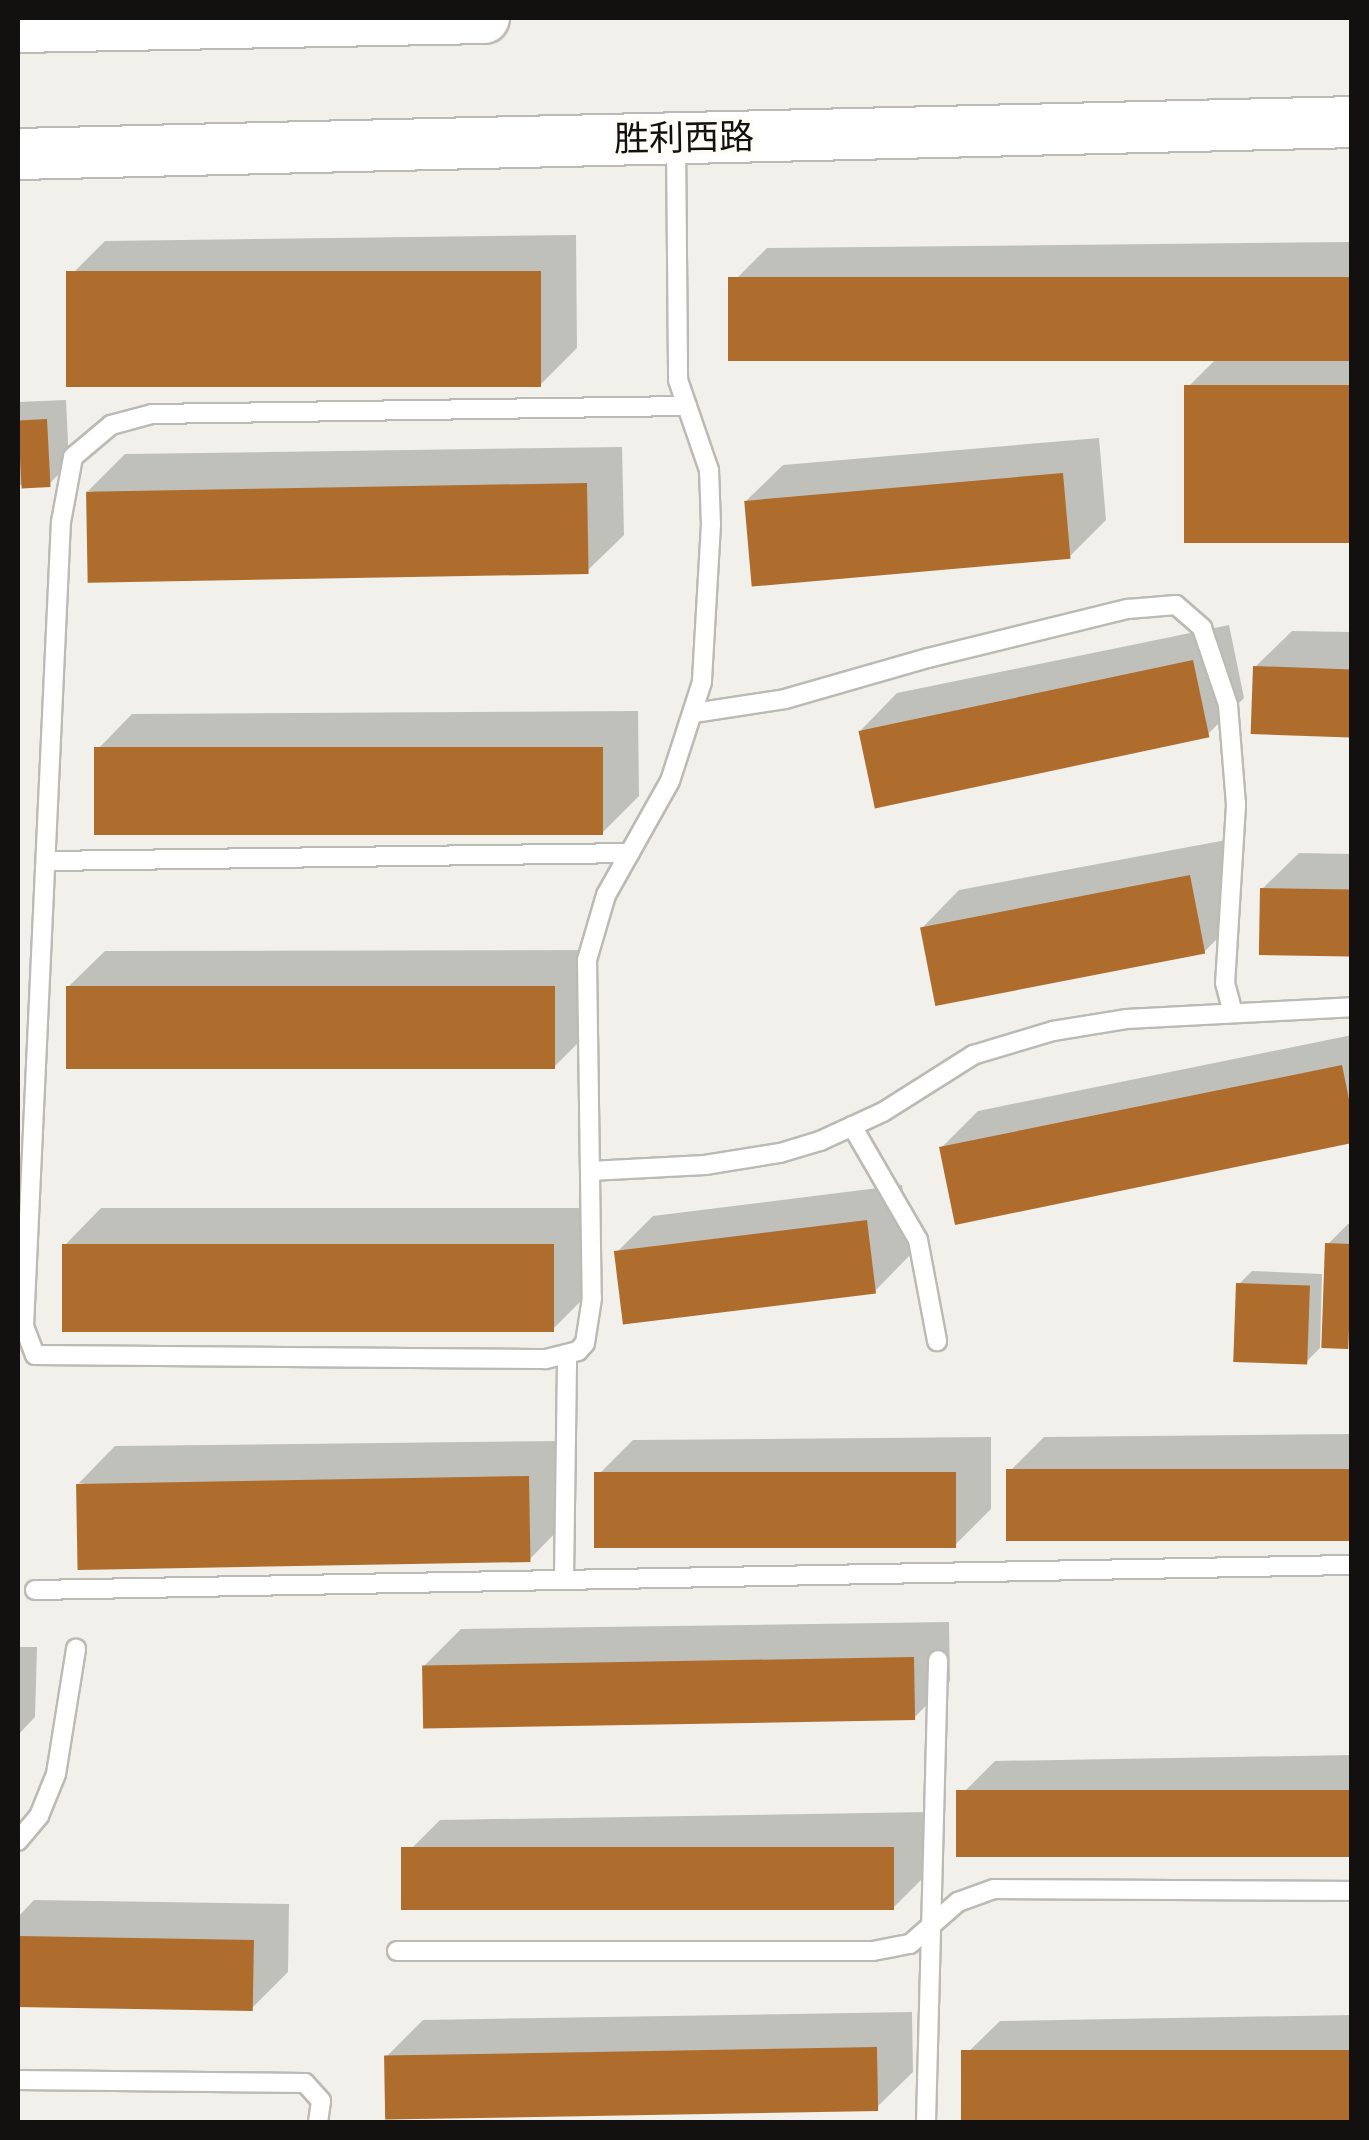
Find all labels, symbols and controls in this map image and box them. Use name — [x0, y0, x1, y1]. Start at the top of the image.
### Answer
street label: 胜利西路 — [614, 115, 754, 159]

